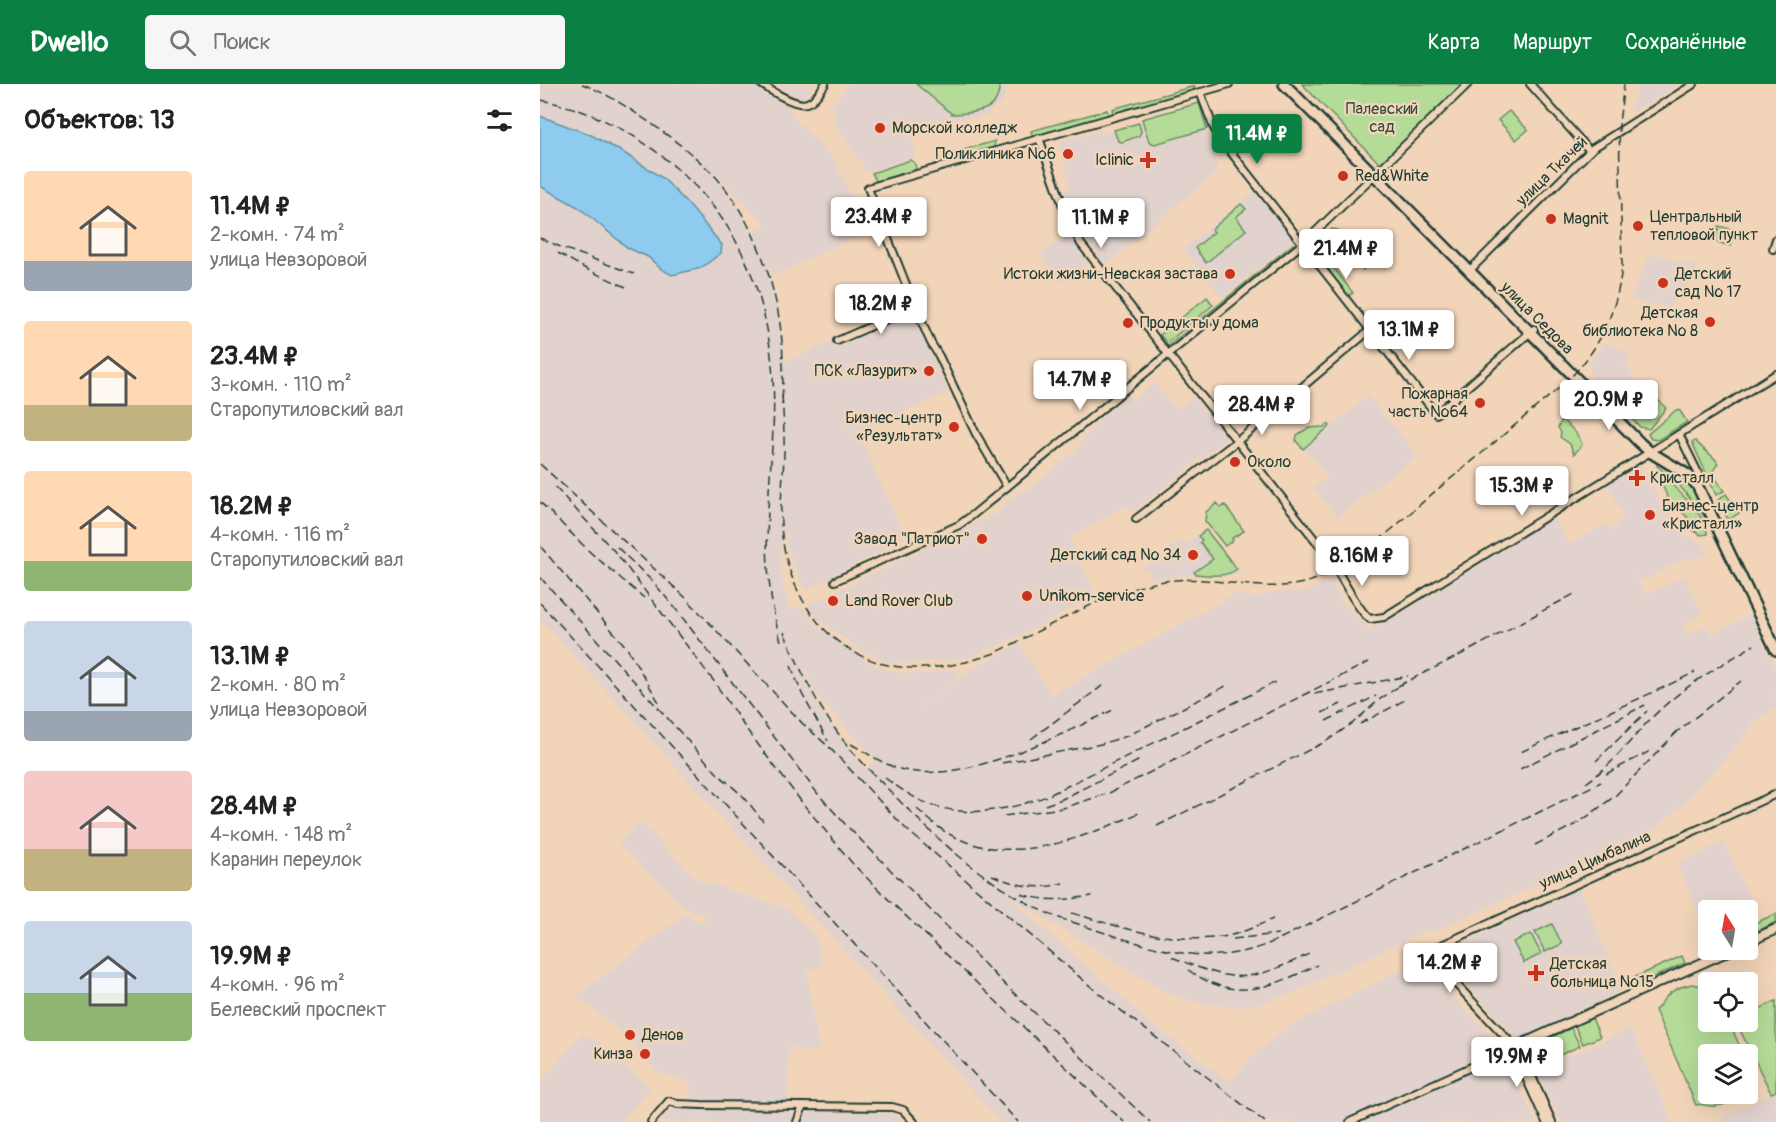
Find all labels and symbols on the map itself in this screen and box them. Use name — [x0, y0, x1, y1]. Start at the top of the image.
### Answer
park label: Палевский сад — [1346, 99, 1418, 137]
pin: 11.4M ₽ — [1202, 114, 1312, 165]
place label: Морской колледж — [892, 118, 1018, 138]
marker: Морской колледж — [873, 121, 887, 135]
street label: улица Ткачей — [1511, 132, 1592, 211]
place label: Поликлиника №6 — [935, 144, 1056, 164]
marker: Поликлиника №6 — [1061, 147, 1075, 161]
place label: Iclinic — [1095, 150, 1134, 170]
marker: Iclinic — [1139, 151, 1157, 169]
place label: Red&White — [1355, 166, 1429, 186]
marker: Red&White — [1336, 169, 1350, 183]
pin: 23.4M ₽ — [824, 197, 934, 248]
pin: 11.1M ₽ — [1046, 198, 1156, 249]
place label: Центральный тепловой пункт — [1650, 207, 1758, 245]
place label: Magnit — [1563, 209, 1609, 229]
marker: Magnit — [1544, 212, 1558, 226]
marker: Центральный тепловой пункт — [1631, 219, 1645, 233]
pin: 21.4M ₽ — [1291, 229, 1401, 280]
place label: Истоки жизни-Невская застава — [1004, 264, 1218, 284]
place label: Детский сад № 17 — [1674, 264, 1742, 302]
marker: Истоки жизни-Невская застава — [1223, 267, 1237, 281]
marker: Детский сад № 17 — [1656, 276, 1670, 290]
street label: улица Седова — [1496, 277, 1578, 359]
pin: 18.2M ₽ — [826, 284, 936, 335]
place label: Детская библиотека № 8 — [1582, 303, 1698, 341]
pin: 13.1M ₽ — [1354, 310, 1464, 361]
place label: Продукты у дома — [1140, 313, 1259, 333]
marker: Детская библиотека № 8 — [1703, 315, 1717, 329]
marker: Продукты у дома — [1121, 316, 1135, 330]
pin: 14.7M ₽ — [1025, 360, 1135, 411]
place label: ПСК «Лазурит» — [815, 361, 917, 381]
marker: ПСК «Лазурит» — [922, 364, 936, 378]
pin: 20.9M ₽ — [1554, 380, 1664, 431]
place label: Пожарная часть №64 — [1388, 384, 1468, 422]
pin: 28.4M ₽ — [1207, 385, 1317, 436]
marker: Пожарная часть №64 — [1473, 396, 1487, 410]
place label: Бизнес-центр «Результат» — [845, 408, 942, 446]
marker: Бизнес-центр «Результат» — [947, 420, 961, 434]
place label: Около — [1247, 452, 1291, 472]
marker: Около — [1228, 455, 1242, 469]
pin: 15.3M ₽ — [1467, 466, 1577, 517]
place label: Кристалл — [1650, 468, 1714, 488]
marker: Кристалл — [1628, 469, 1646, 487]
place label: Бизнес-центр «Кристалл» — [1662, 496, 1759, 534]
marker: Бизнес-центр «Кристалл» — [1643, 508, 1657, 522]
place label: Завод "Патриот" — [854, 529, 970, 549]
marker: Завод "Патриот" — [975, 532, 989, 546]
pin: 8.16M ₽ — [1307, 536, 1417, 587]
place label: Детский сад № 34 — [1050, 545, 1181, 565]
marker: Детский сад № 34 — [1186, 548, 1200, 562]
place label: Unikom-service — [1039, 586, 1144, 606]
marker: Unikom-service — [1020, 589, 1034, 603]
place label: Land Rover Club — [845, 591, 953, 611]
marker: Land Rover Club — [826, 594, 840, 608]
street label: улица Цимбалина — [1535, 826, 1654, 894]
north arrow — [1698, 900, 1758, 960]
pin: 14.2M ₽ — [1395, 943, 1505, 994]
place label: Детская больница №15 — [1549, 954, 1654, 992]
marker: Детская больница №15 — [1527, 964, 1545, 982]
place label: Денов — [641, 1025, 684, 1045]
marker: Денов — [623, 1028, 637, 1042]
pin: 19.9M ₽ — [1462, 1037, 1572, 1088]
place label: Кинза — [594, 1044, 633, 1064]
marker: Кинза — [638, 1047, 652, 1061]

